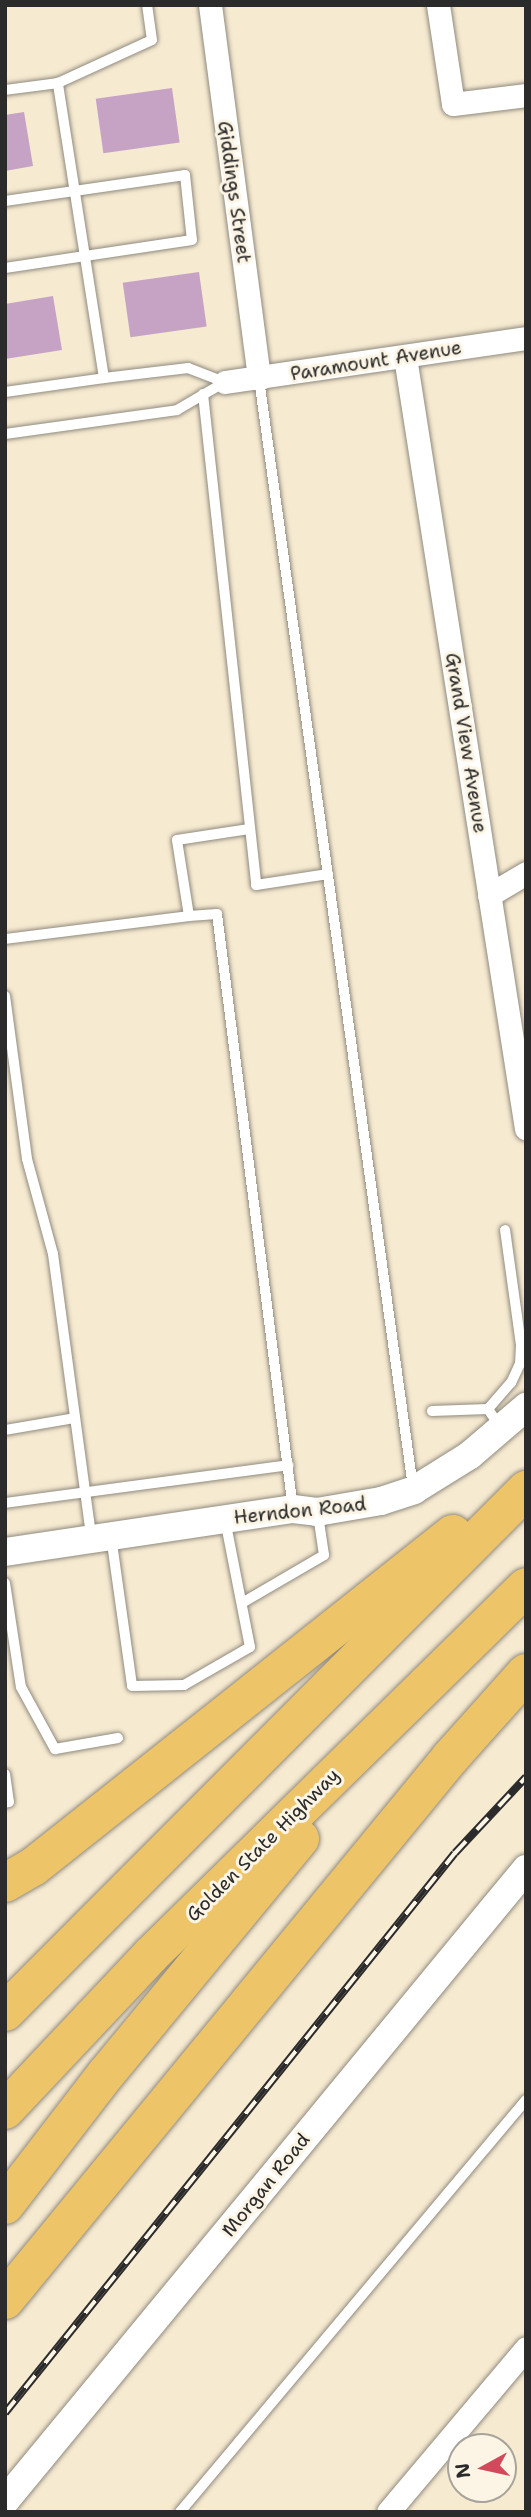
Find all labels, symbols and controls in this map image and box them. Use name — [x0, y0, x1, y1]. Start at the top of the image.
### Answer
street label: Giddings Street — [213, 119, 255, 265]
street label: Paramount Avenue — [289, 336, 463, 386]
street label: Grand View Avenue — [440, 651, 492, 835]
street label: Herndon Road — [233, 1493, 367, 1529]
street label: Golden State Highway — [182, 1764, 344, 1926]
street label: Morgan Road — [217, 2129, 315, 2241]
north arrow — [447, 2433, 517, 2503]
text: N — [449, 2462, 476, 2480]

